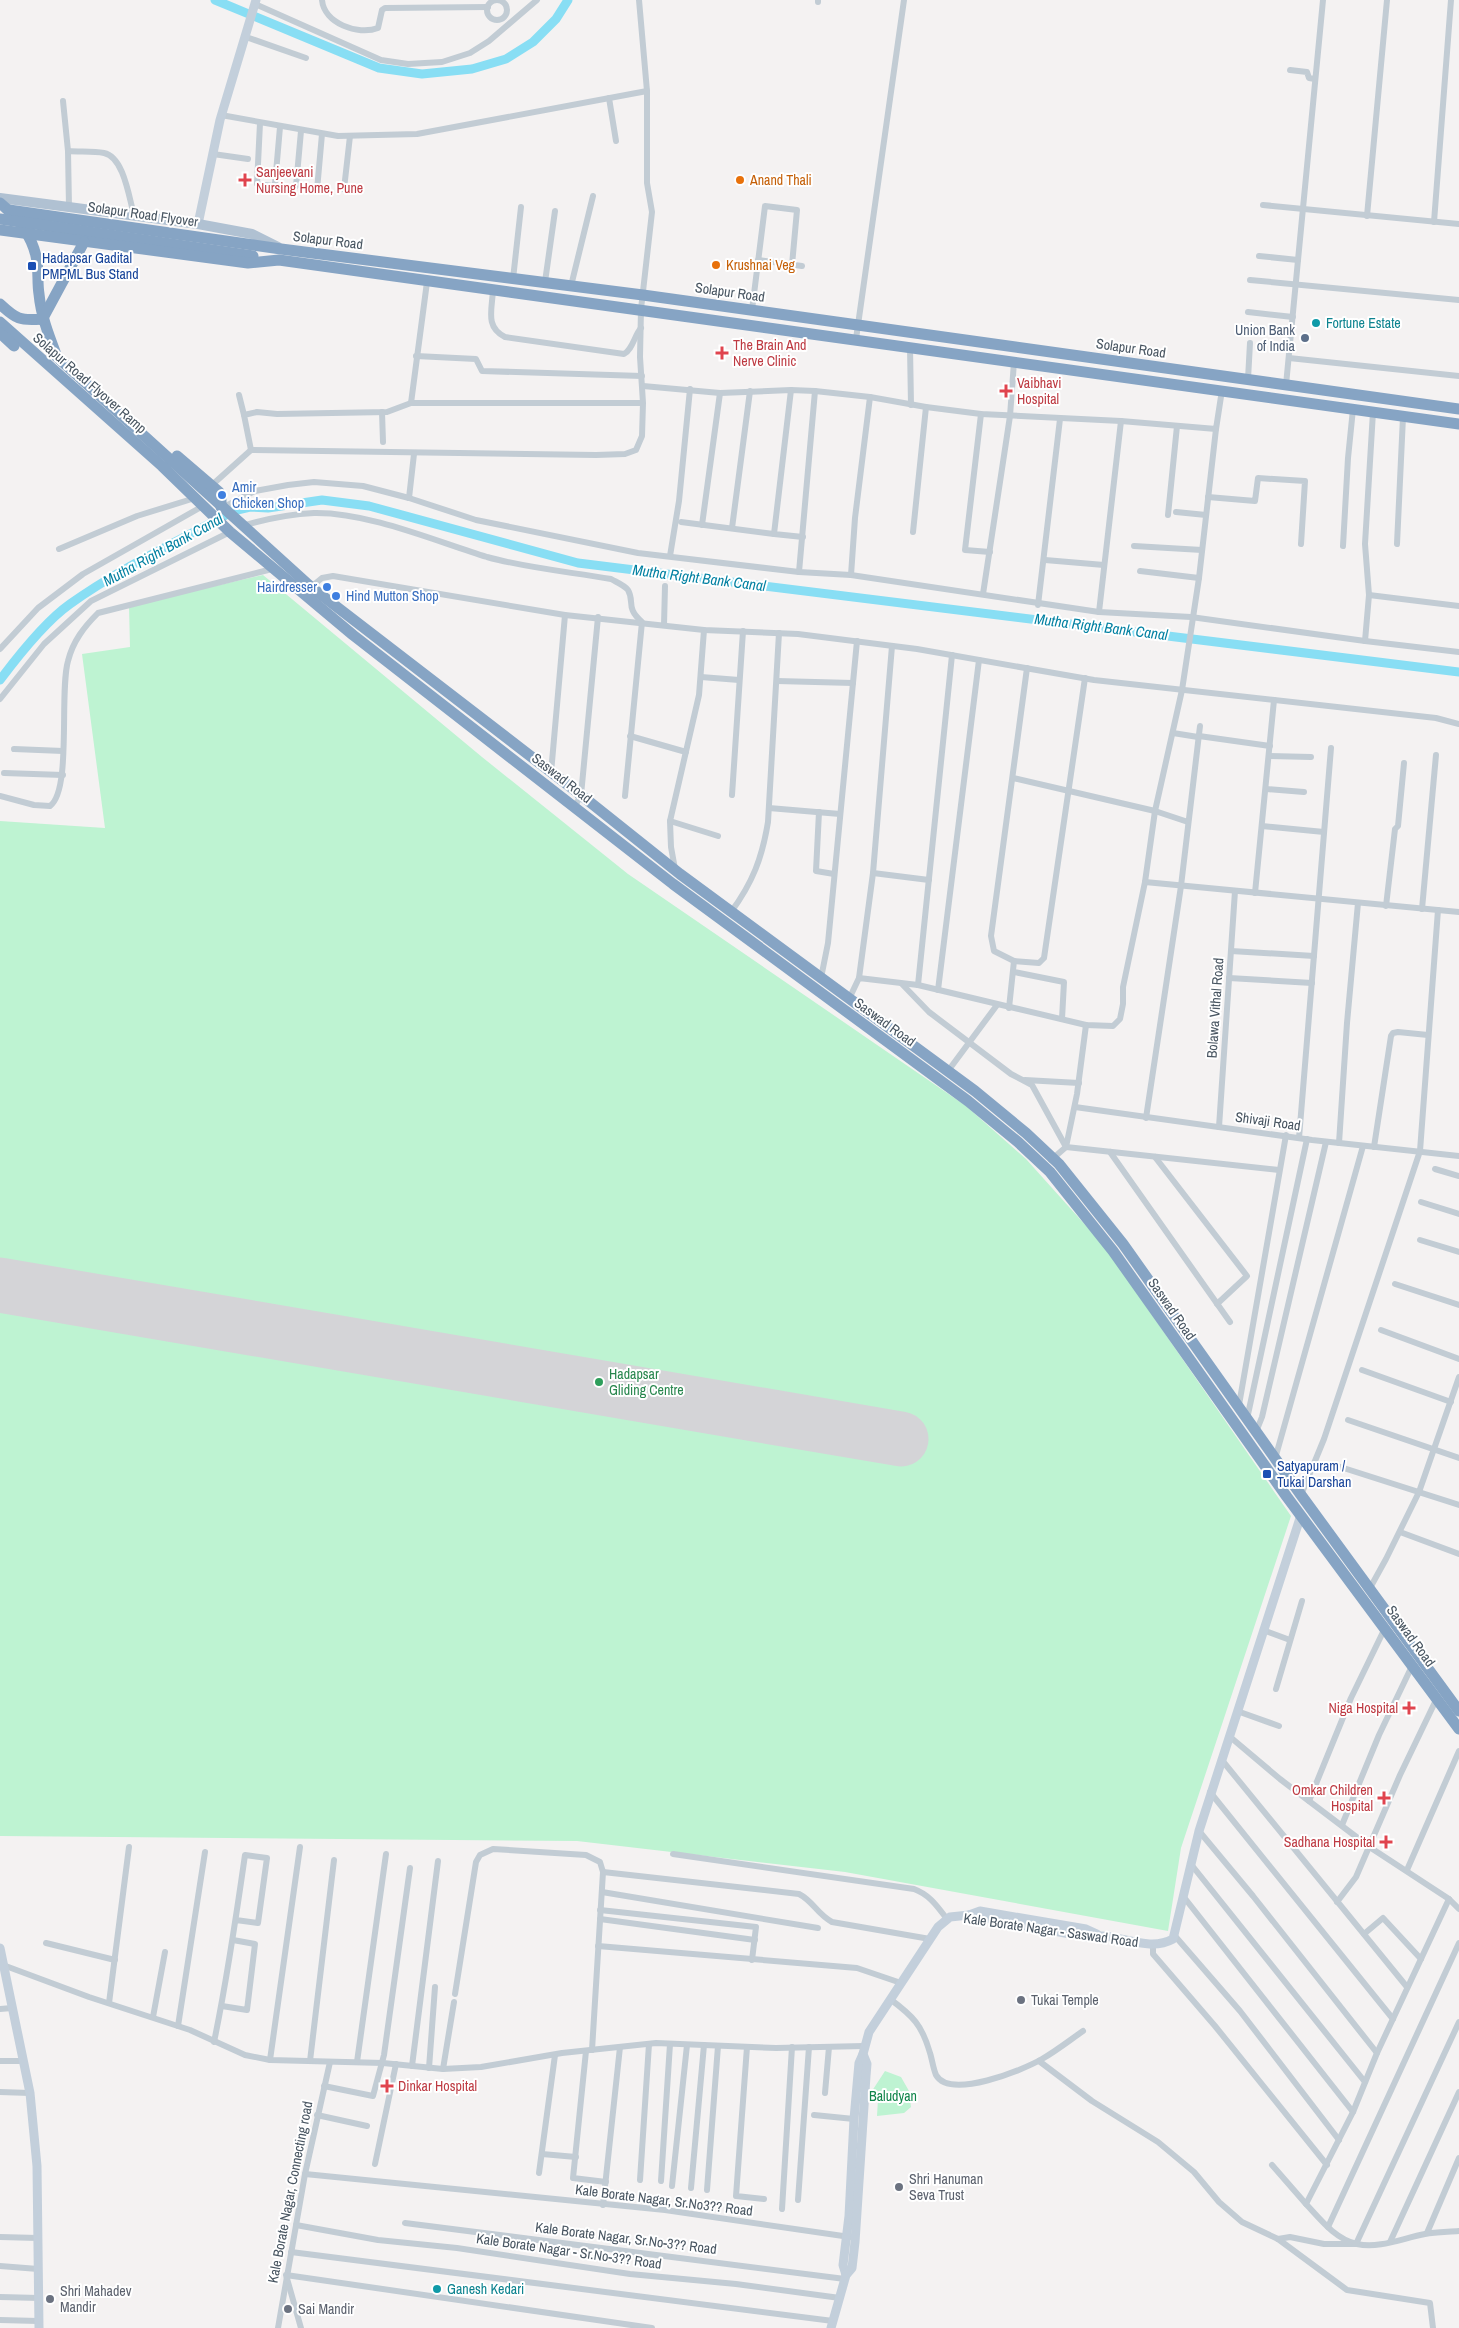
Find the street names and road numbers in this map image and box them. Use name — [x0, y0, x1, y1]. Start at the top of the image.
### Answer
street label: Solapur Road Flyover — [87, 197, 199, 231]
street label: Solapur Road — [292, 227, 364, 253]
street label: Solapur Road — [694, 278, 766, 306]
street label: Solapur Road Flyover Ramp — [29, 329, 151, 437]
street label: Solapur Road — [1095, 334, 1167, 362]
street label: Saswad Road — [528, 749, 596, 807]
street label: Bolawa Vithal Road — [1203, 957, 1227, 1059]
street label: Saswad Road — [851, 994, 919, 1050]
street label: Shivaji Road — [1234, 1108, 1302, 1134]
street label: Saswad Road — [1144, 1275, 1200, 1343]
street label: Saswad Road — [1383, 1602, 1439, 1670]
street label: Kale Borate Nagar - Saswad Road — [963, 1909, 1139, 1951]
street label: Kale Borate Nagar, Connecting road — [264, 2099, 316, 2285]
street label: Kale Borate Nagar, Sr.No3?? Road — [574, 2180, 754, 2220]
street label: Kale Borate Nagar, Sr.No-3?? Road — [534, 2218, 718, 2258]
street label: Kale Borate Nagar - Sr.No-3?? Road — [475, 2229, 663, 2273]

